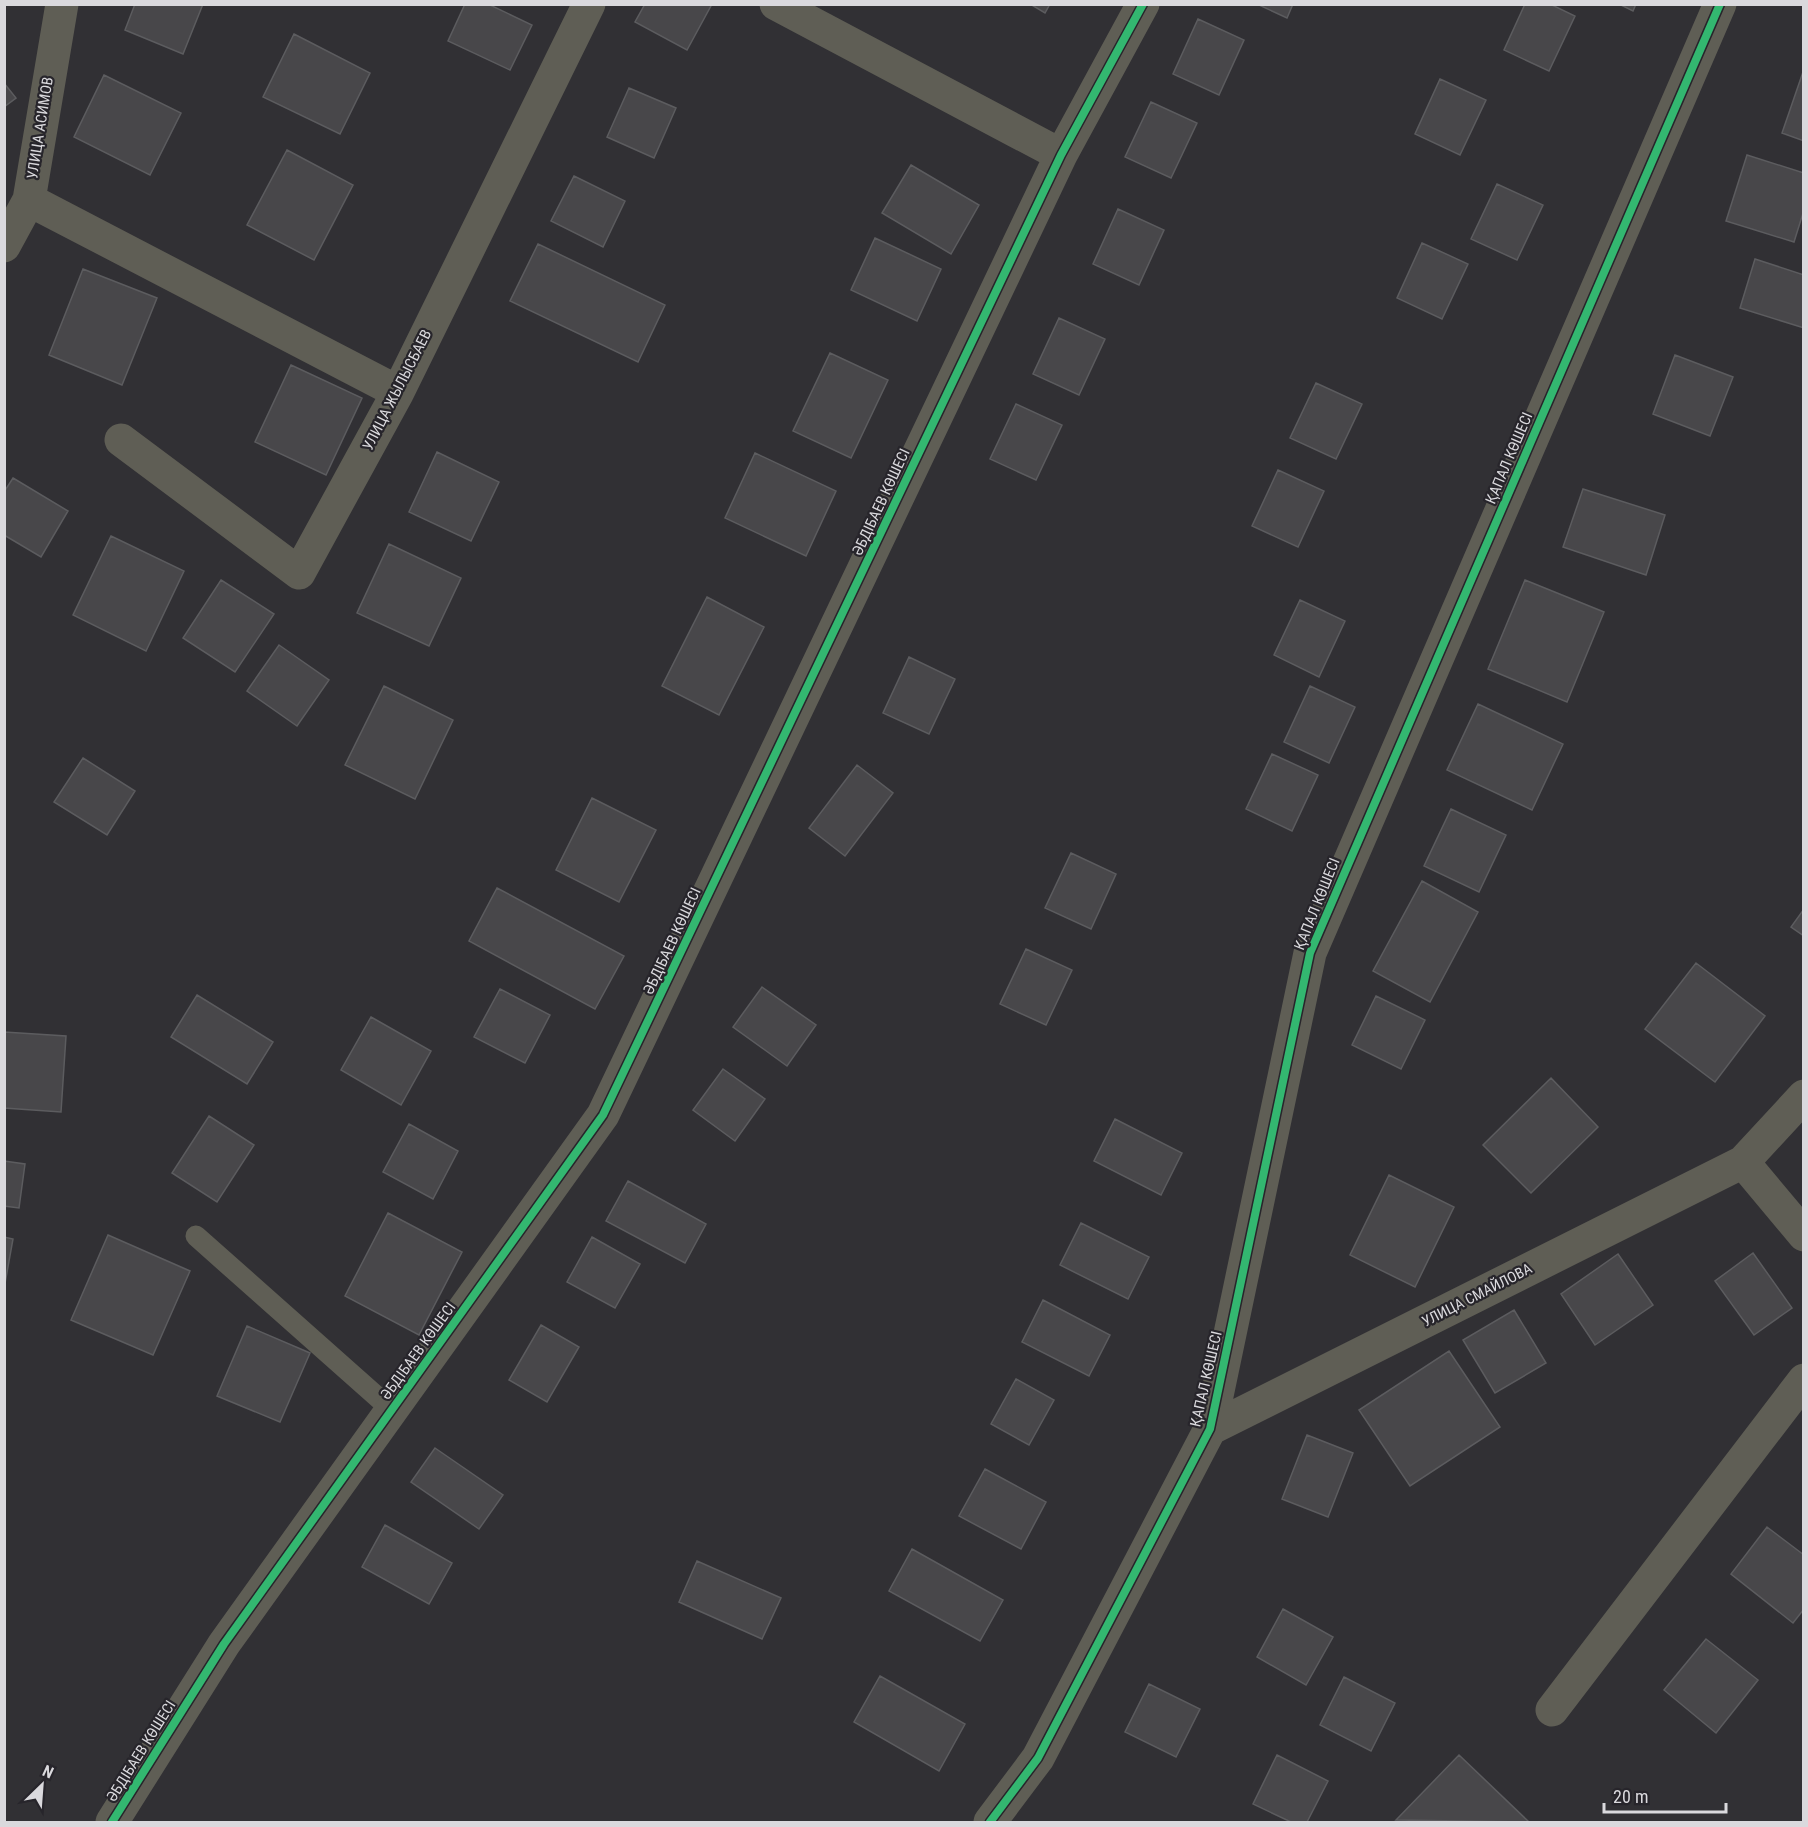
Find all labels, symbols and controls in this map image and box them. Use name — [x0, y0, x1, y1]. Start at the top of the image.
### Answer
street label: УЛИЦА АСИМОВ — [23, 76, 57, 180]
street label: УЛИЦА ЖЫЛЫСБАЕВ — [359, 327, 435, 453]
street label: ҚАПАЛ КӨШЕСІ — [1482, 410, 1536, 506]
street label: ӘБДІБАЕВ КӨШЕСІ — [848, 446, 914, 558]
street label: ҚАПАЛ КӨШЕСІ — [1290, 855, 1344, 953]
street label: ӘБДІБАЕВ КӨШЕСІ — [639, 885, 705, 997]
street label: УЛИЦА СМАЙЛОВА — [1419, 1259, 1535, 1331]
street label: ӘБДІБАЕВ КӨШЕСІ — [377, 1299, 459, 1403]
street label: ҚАПАЛ КӨШЕСІ — [1186, 1329, 1226, 1429]
street label: ӘБДІБАЕВ КӨШЕСІ — [103, 1697, 179, 1805]
north arrow — [12, 1755, 72, 1815]
text: N — [40, 1761, 57, 1783]
scale bar — [1604, 1776, 1726, 1814]
text: 20 m — [1613, 1786, 1648, 1807]

